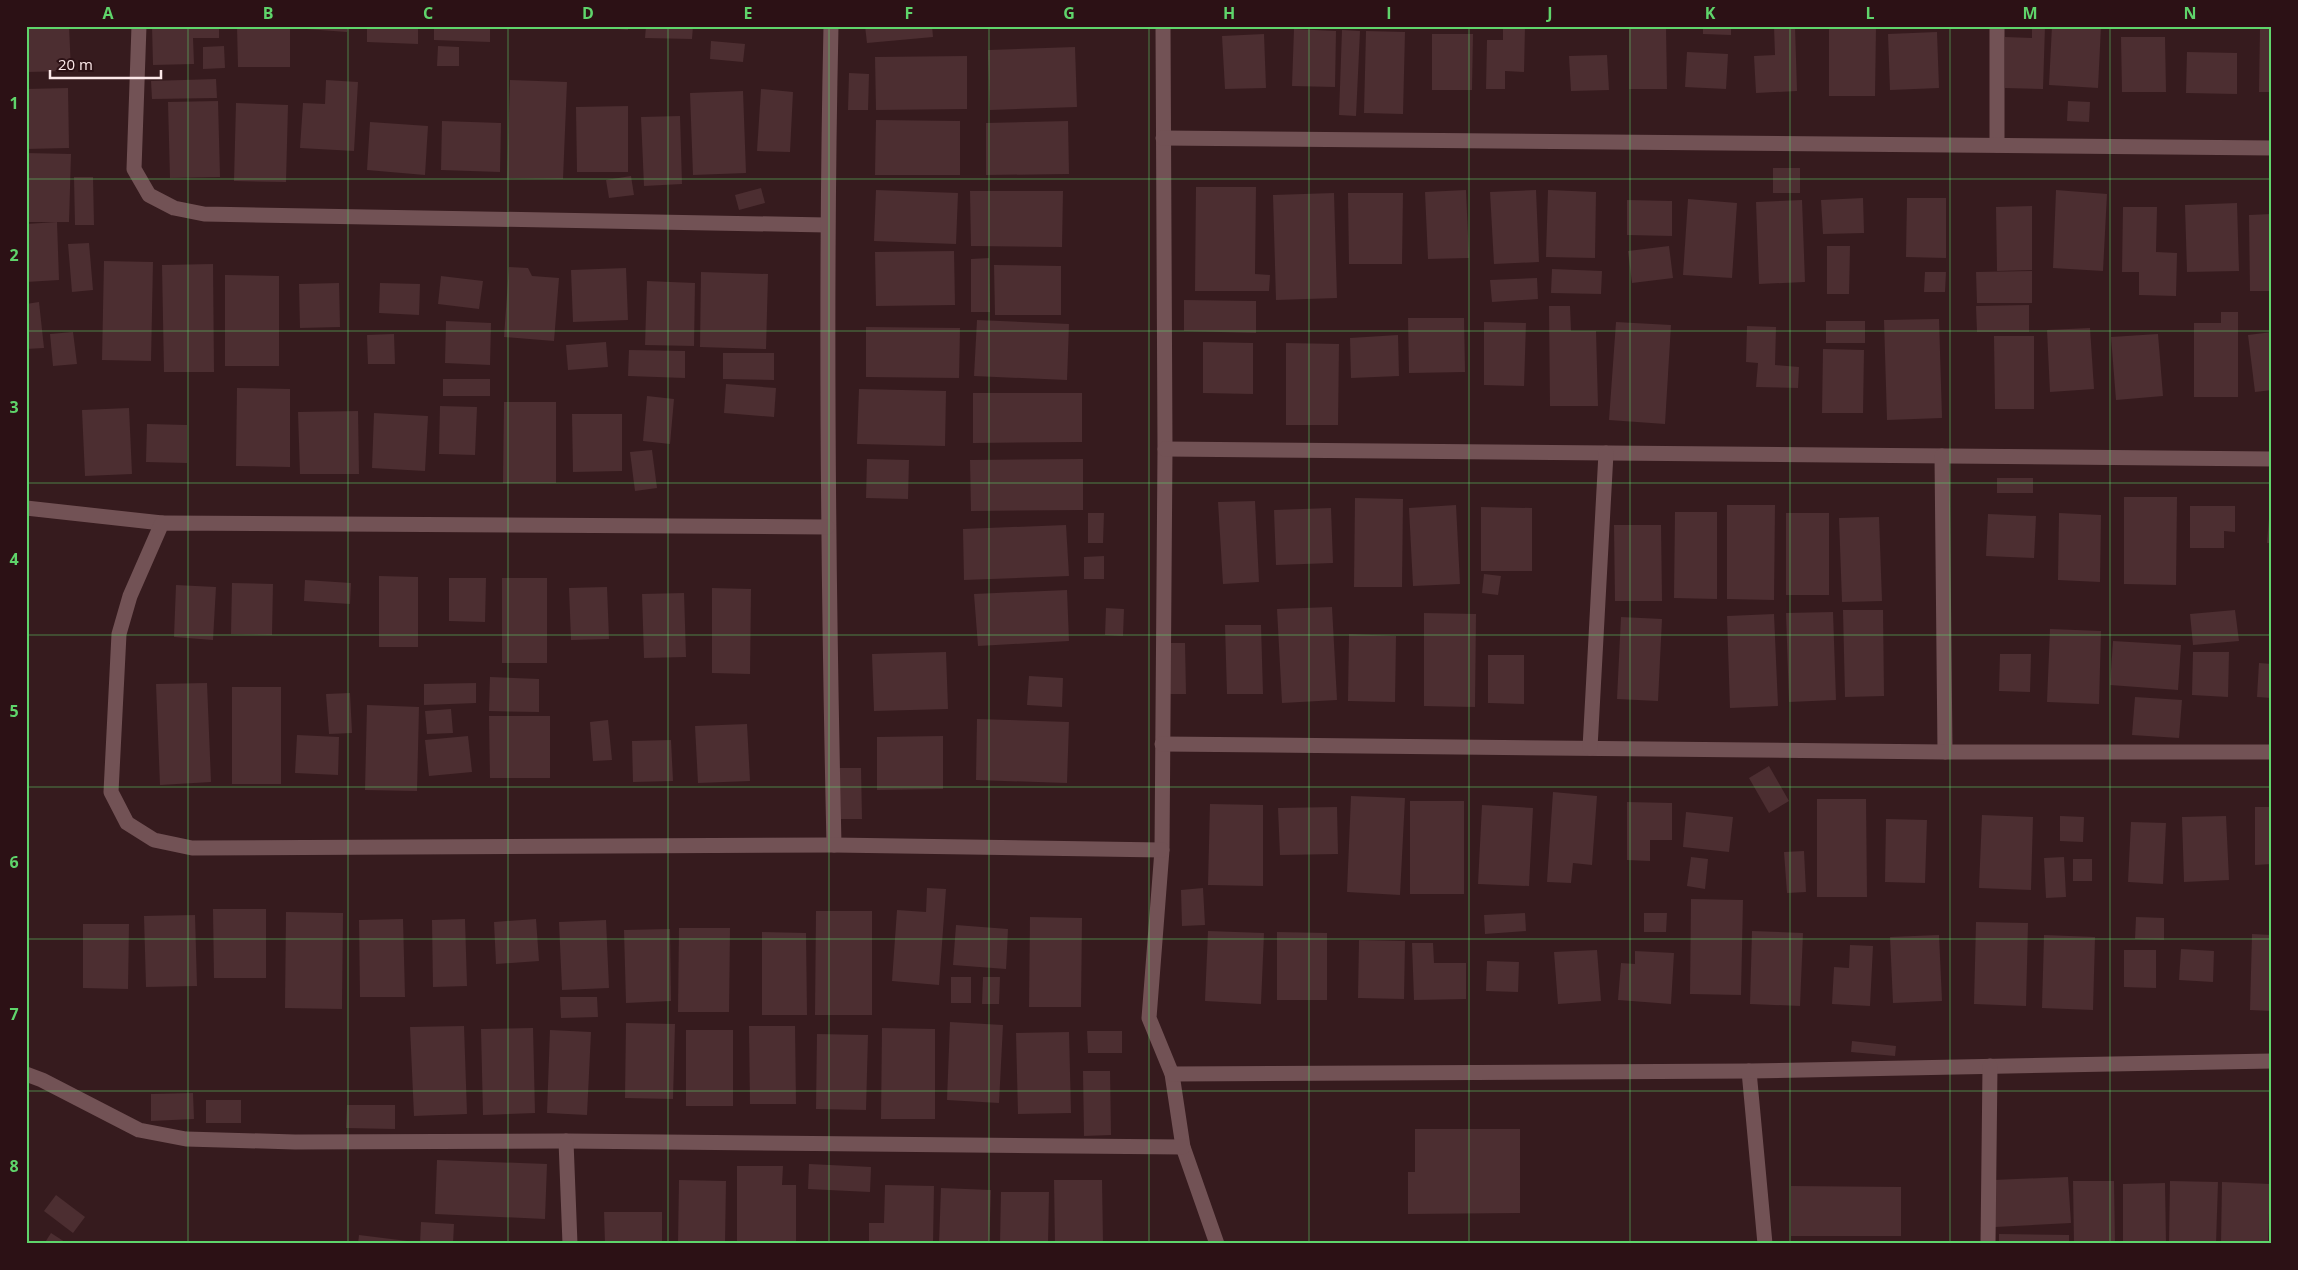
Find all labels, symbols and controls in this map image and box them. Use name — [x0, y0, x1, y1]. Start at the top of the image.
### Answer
text: A — [102, 2, 114, 24]
text: B — [263, 2, 273, 24]
text: C — [423, 2, 433, 24]
text: D — [582, 2, 594, 24]
text: E — [744, 2, 753, 24]
text: F — [905, 2, 913, 24]
text: G — [1063, 2, 1075, 24]
text: H — [1223, 2, 1235, 24]
text: I — [1386, 2, 1392, 24]
text: J — [1545, 2, 1553, 24]
text: K — [1705, 2, 1716, 24]
text: L — [1865, 2, 1875, 24]
text: M — [2022, 2, 2038, 24]
text: N — [2183, 2, 2197, 24]
scale bar — [50, 48, 161, 80]
text: 20 m — [58, 54, 93, 74]
text: 1 — [9, 92, 19, 114]
text: 2 — [9, 244, 19, 266]
text: 3 — [9, 396, 19, 418]
text: 4 — [9, 548, 19, 570]
text: 5 — [9, 700, 19, 722]
text: 6 — [9, 851, 19, 873]
text: 7 — [9, 1003, 19, 1025]
text: 8 — [9, 1155, 19, 1177]

